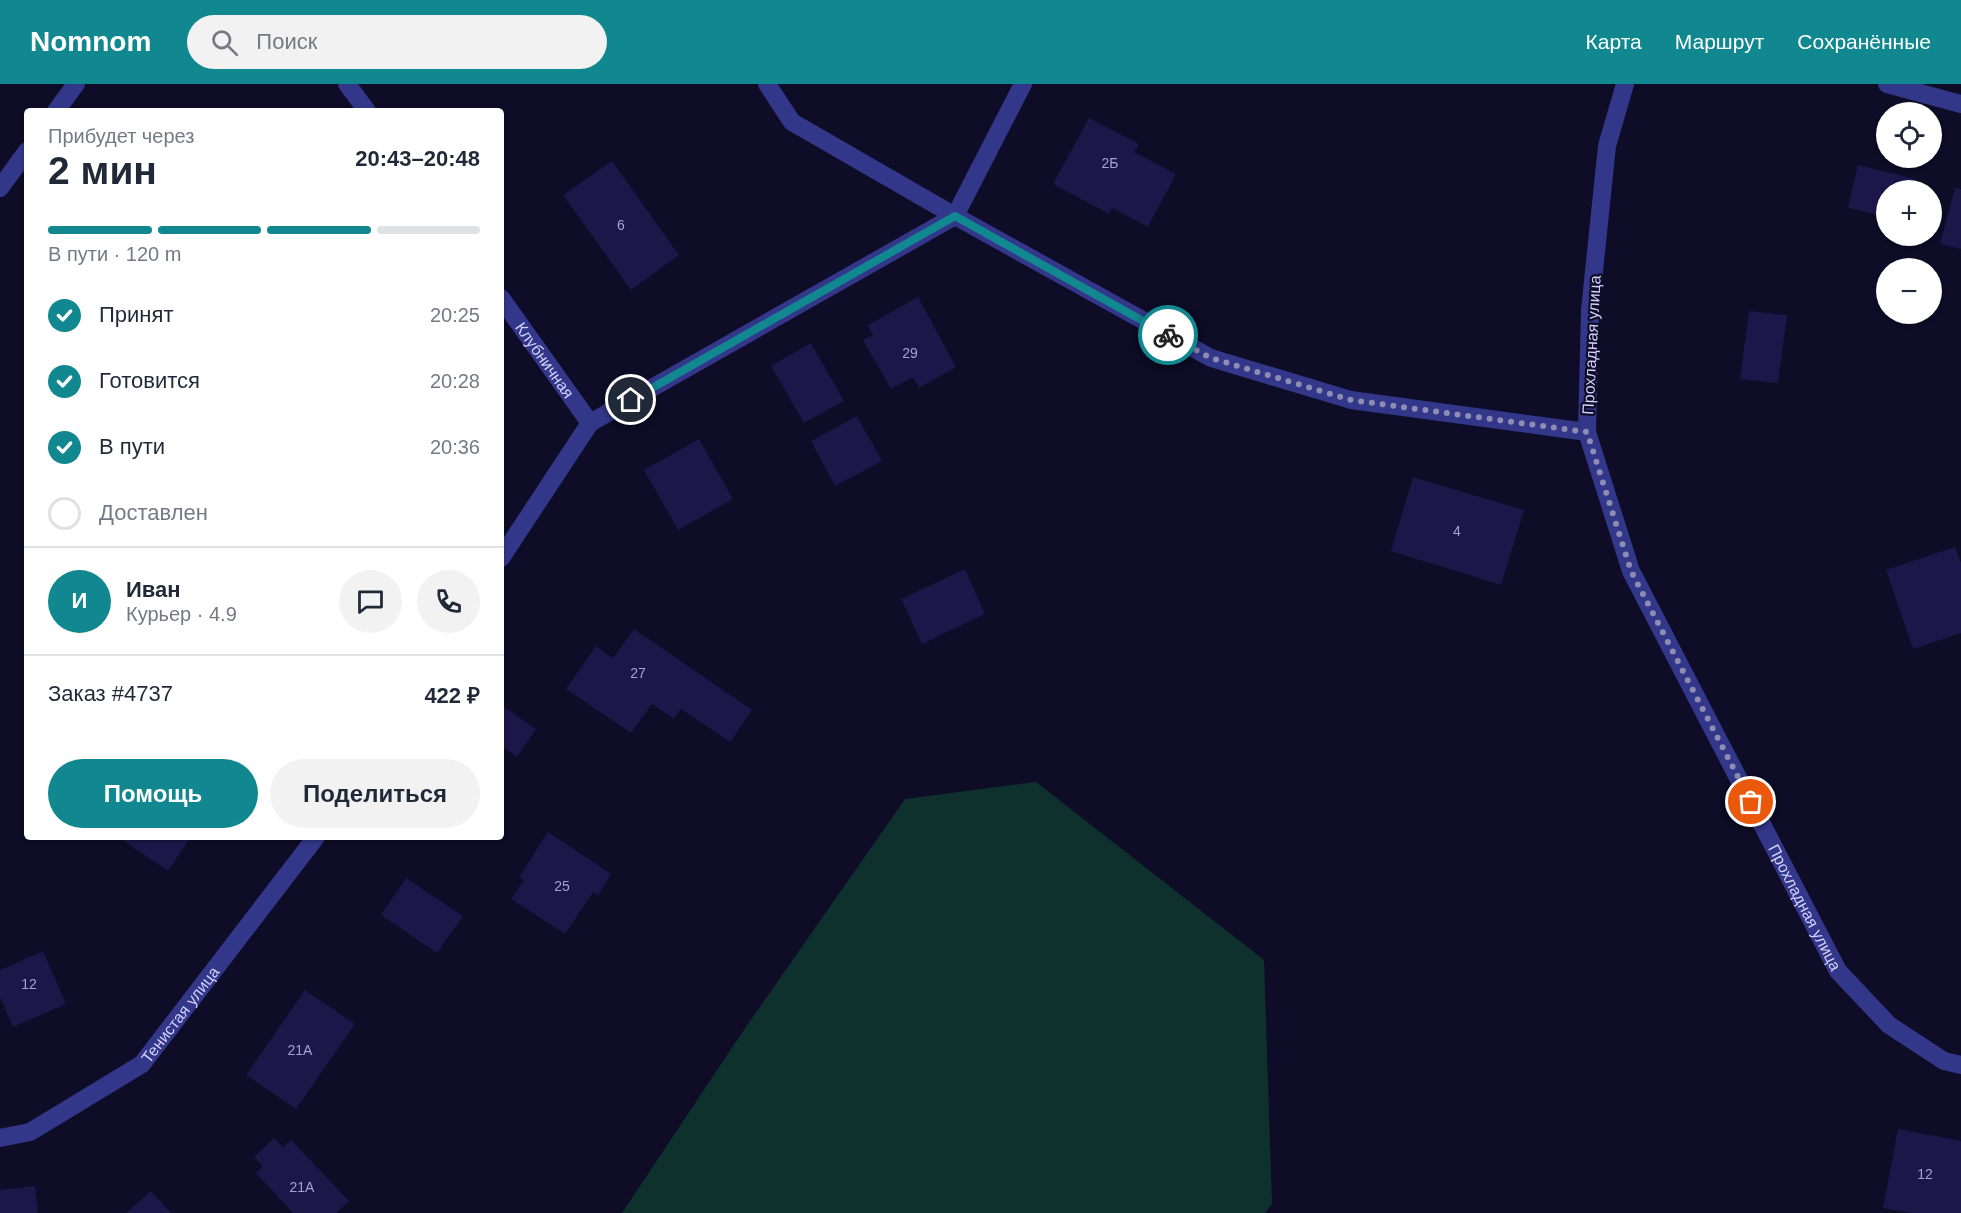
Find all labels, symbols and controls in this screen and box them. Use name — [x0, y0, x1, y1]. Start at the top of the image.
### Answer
search box — [187, 15, 607, 69]
text: Nomnom — [30, 26, 151, 57]
icon: search — [208, 26, 241, 59]
text: Поиск — [256, 29, 317, 54]
text: Карта — [1586, 30, 1642, 53]
text: Маршрут — [1675, 30, 1764, 53]
text: Сохранённые — [1797, 30, 1931, 53]
map controls — [1876, 102, 1942, 324]
button: locate — [1876, 102, 1942, 168]
text: Прибудет через — [48, 125, 194, 147]
text: 20:43–20:48 — [355, 146, 480, 171]
text: 2 мин — [48, 149, 157, 192]
house number: 2Б — [1102, 155, 1118, 171]
button: + — [1876, 180, 1942, 246]
house number: 6 — [617, 217, 625, 233]
text: В пути · 120 m — [48, 243, 181, 265]
button: − — [1876, 258, 1942, 324]
street label: Прохладная улица — [1579, 275, 1604, 415]
icon: check — [48, 299, 81, 332]
text: Принят — [99, 302, 173, 327]
text: 20:25 — [430, 304, 480, 326]
courier — [1138, 305, 1198, 365]
street label: Клубничная — [512, 319, 577, 401]
icon: bike — [1152, 319, 1185, 352]
house number: 29 — [902, 345, 918, 361]
icon: check — [48, 365, 81, 398]
text: Готовится — [99, 368, 200, 393]
text: 20:28 — [430, 370, 480, 392]
pin — [605, 374, 656, 425]
icon: home — [614, 383, 647, 416]
icon: check — [48, 431, 81, 464]
text: В пути — [99, 434, 165, 459]
text: 20:36 — [430, 436, 480, 458]
text: Доставлен — [99, 500, 208, 525]
house number: 4 — [1453, 523, 1461, 539]
button: chat — [339, 570, 402, 633]
button: phone — [417, 570, 480, 633]
text: Иван — [126, 577, 181, 602]
text: И — [72, 588, 87, 613]
text: Курьер · 4.9 — [126, 603, 237, 625]
house number: 27 — [630, 665, 646, 681]
text: Заказ #4737 — [48, 681, 173, 706]
text: 422 ₽ — [424, 683, 480, 708]
button: Помощь — [48, 759, 258, 828]
button: Поделиться — [270, 759, 480, 828]
pin — [1725, 776, 1776, 827]
icon: bag — [1734, 785, 1767, 818]
street label: Прохладная улица — [1765, 842, 1844, 974]
house number: 25 — [554, 878, 570, 894]
street label: Тенистая улица — [138, 963, 223, 1066]
house number: 12 — [21, 976, 37, 992]
house number: 21А — [288, 1042, 313, 1058]
house number: 12 — [1917, 1166, 1933, 1182]
house number: 21А — [290, 1179, 315, 1195]

